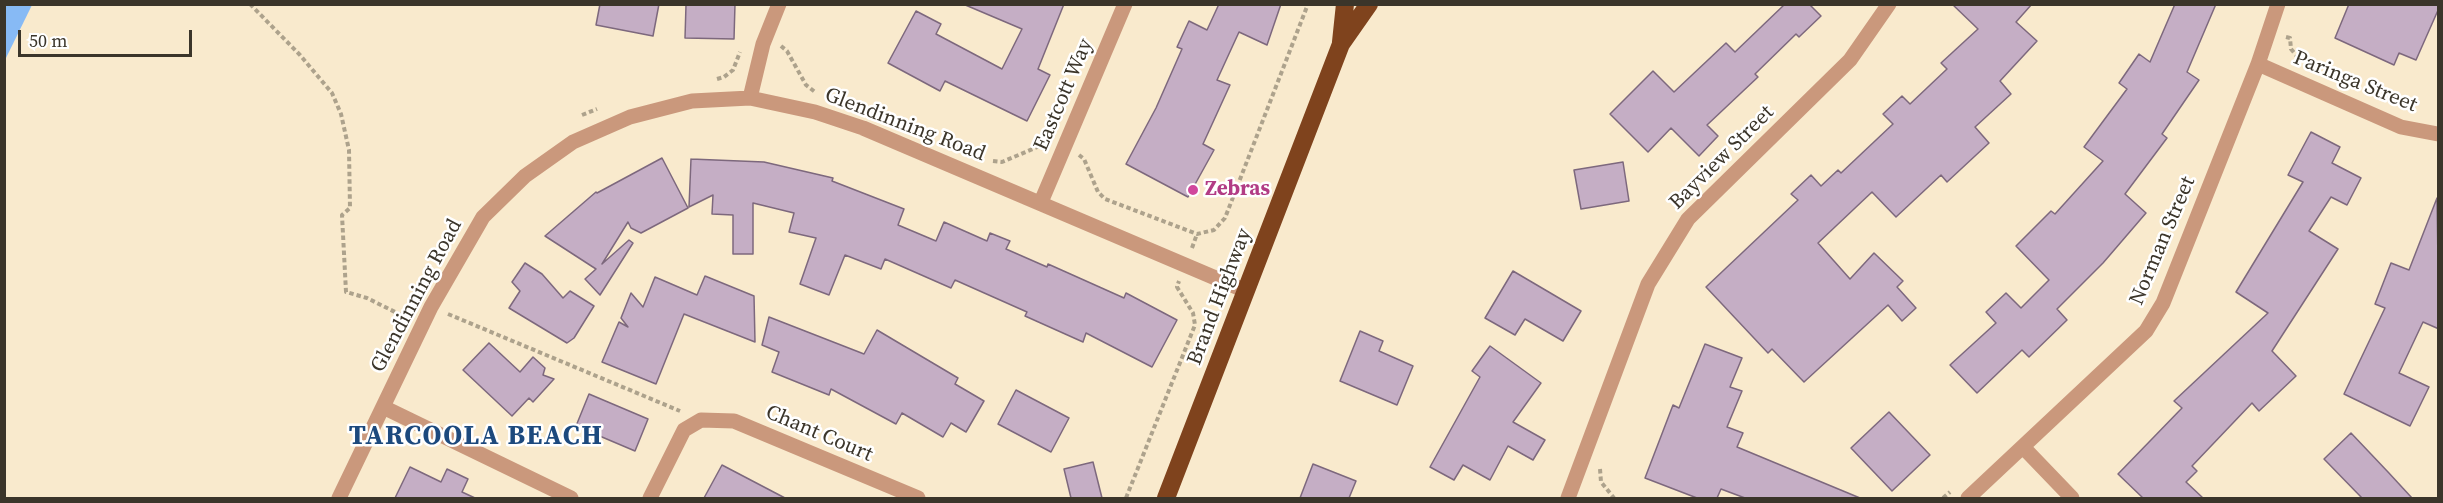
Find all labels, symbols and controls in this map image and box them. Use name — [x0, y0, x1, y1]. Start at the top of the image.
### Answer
scale bar — [21, 18, 195, 56]
text: 50 m — [29, 28, 67, 53]
street label: Eastcott Way — [1029, 35, 1099, 155]
street label: Paringa Street — [2289, 46, 2421, 118]
street label: Glendinning Road — [821, 83, 989, 167]
street label: Bayview Street — [1665, 101, 1779, 215]
street label: Norman Street — [2125, 173, 2201, 309]
place label: Zebras — [1205, 177, 1270, 203]
marker: Zebras — [1186, 183, 1200, 197]
street label: Glendinning Road — [366, 215, 468, 377]
street label: Brand Highway — [1182, 225, 1258, 369]
street label: Chant Court — [762, 400, 876, 468]
district label: TARCOOLA BEACH — [349, 421, 603, 453]

